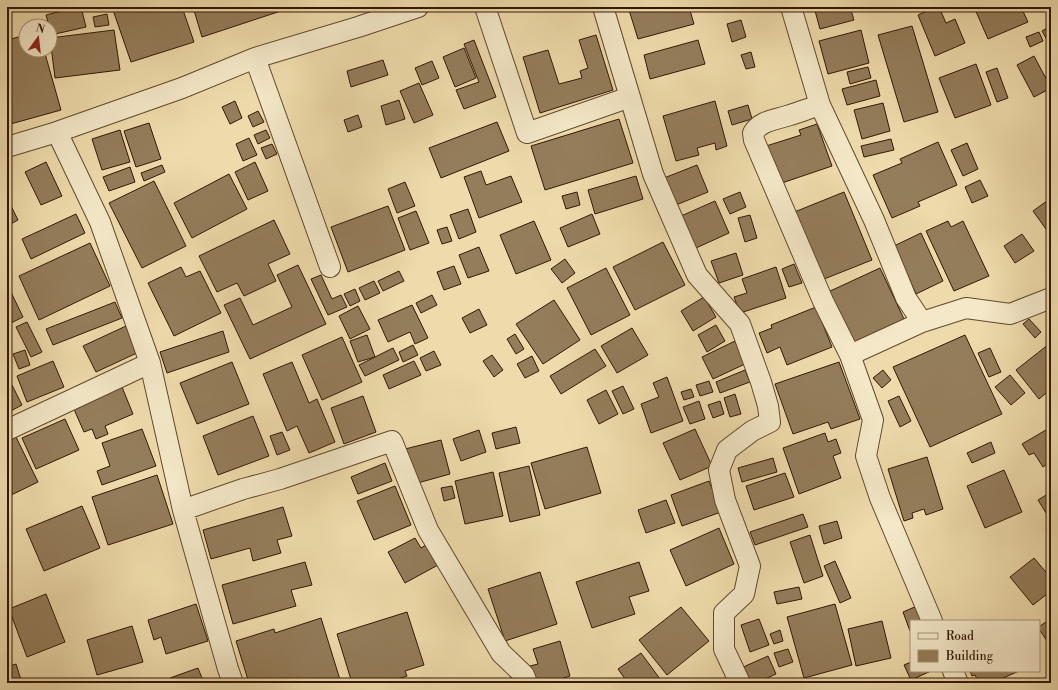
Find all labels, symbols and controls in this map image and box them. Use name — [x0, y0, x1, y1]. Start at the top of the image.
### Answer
north arrow — [18, 18, 58, 58]
text: N — [34, 21, 47, 37]
legend — [910, 620, 1040, 672]
text: Road — [946, 629, 974, 644]
text: Building — [945, 649, 994, 664]

